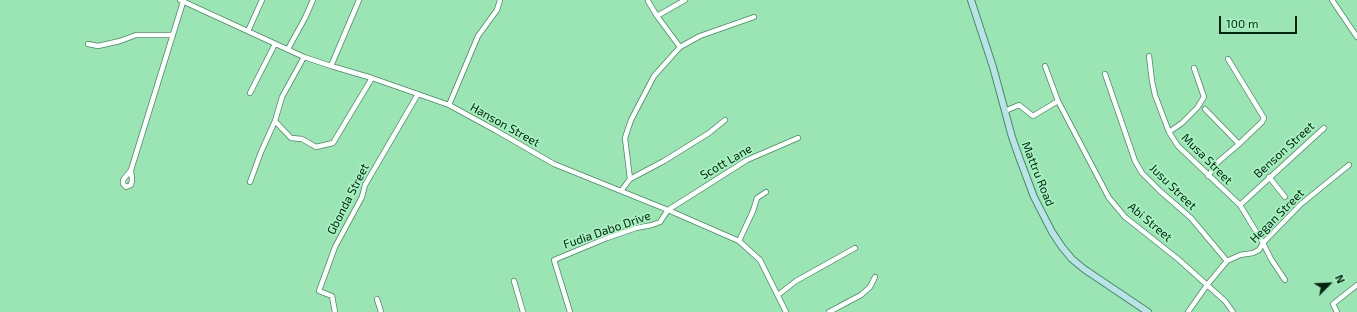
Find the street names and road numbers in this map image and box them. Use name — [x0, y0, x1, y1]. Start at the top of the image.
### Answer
street label: Hanson Street — [468, 100, 542, 150]
street label: Benson Street — [1251, 119, 1317, 181]
street label: Musa Street — [1179, 131, 1235, 187]
street label: Mattru Road — [1019, 140, 1057, 208]
street label: Scott Lane — [698, 141, 754, 183]
street label: Gbonda Street — [324, 161, 372, 237]
street label: Jusu Street — [1146, 161, 1200, 213]
street label: Hegan Street — [1247, 186, 1307, 246]
street label: Abi Street — [1125, 199, 1175, 245]
street label: Fudia Dabo Drive — [561, 208, 653, 252]

